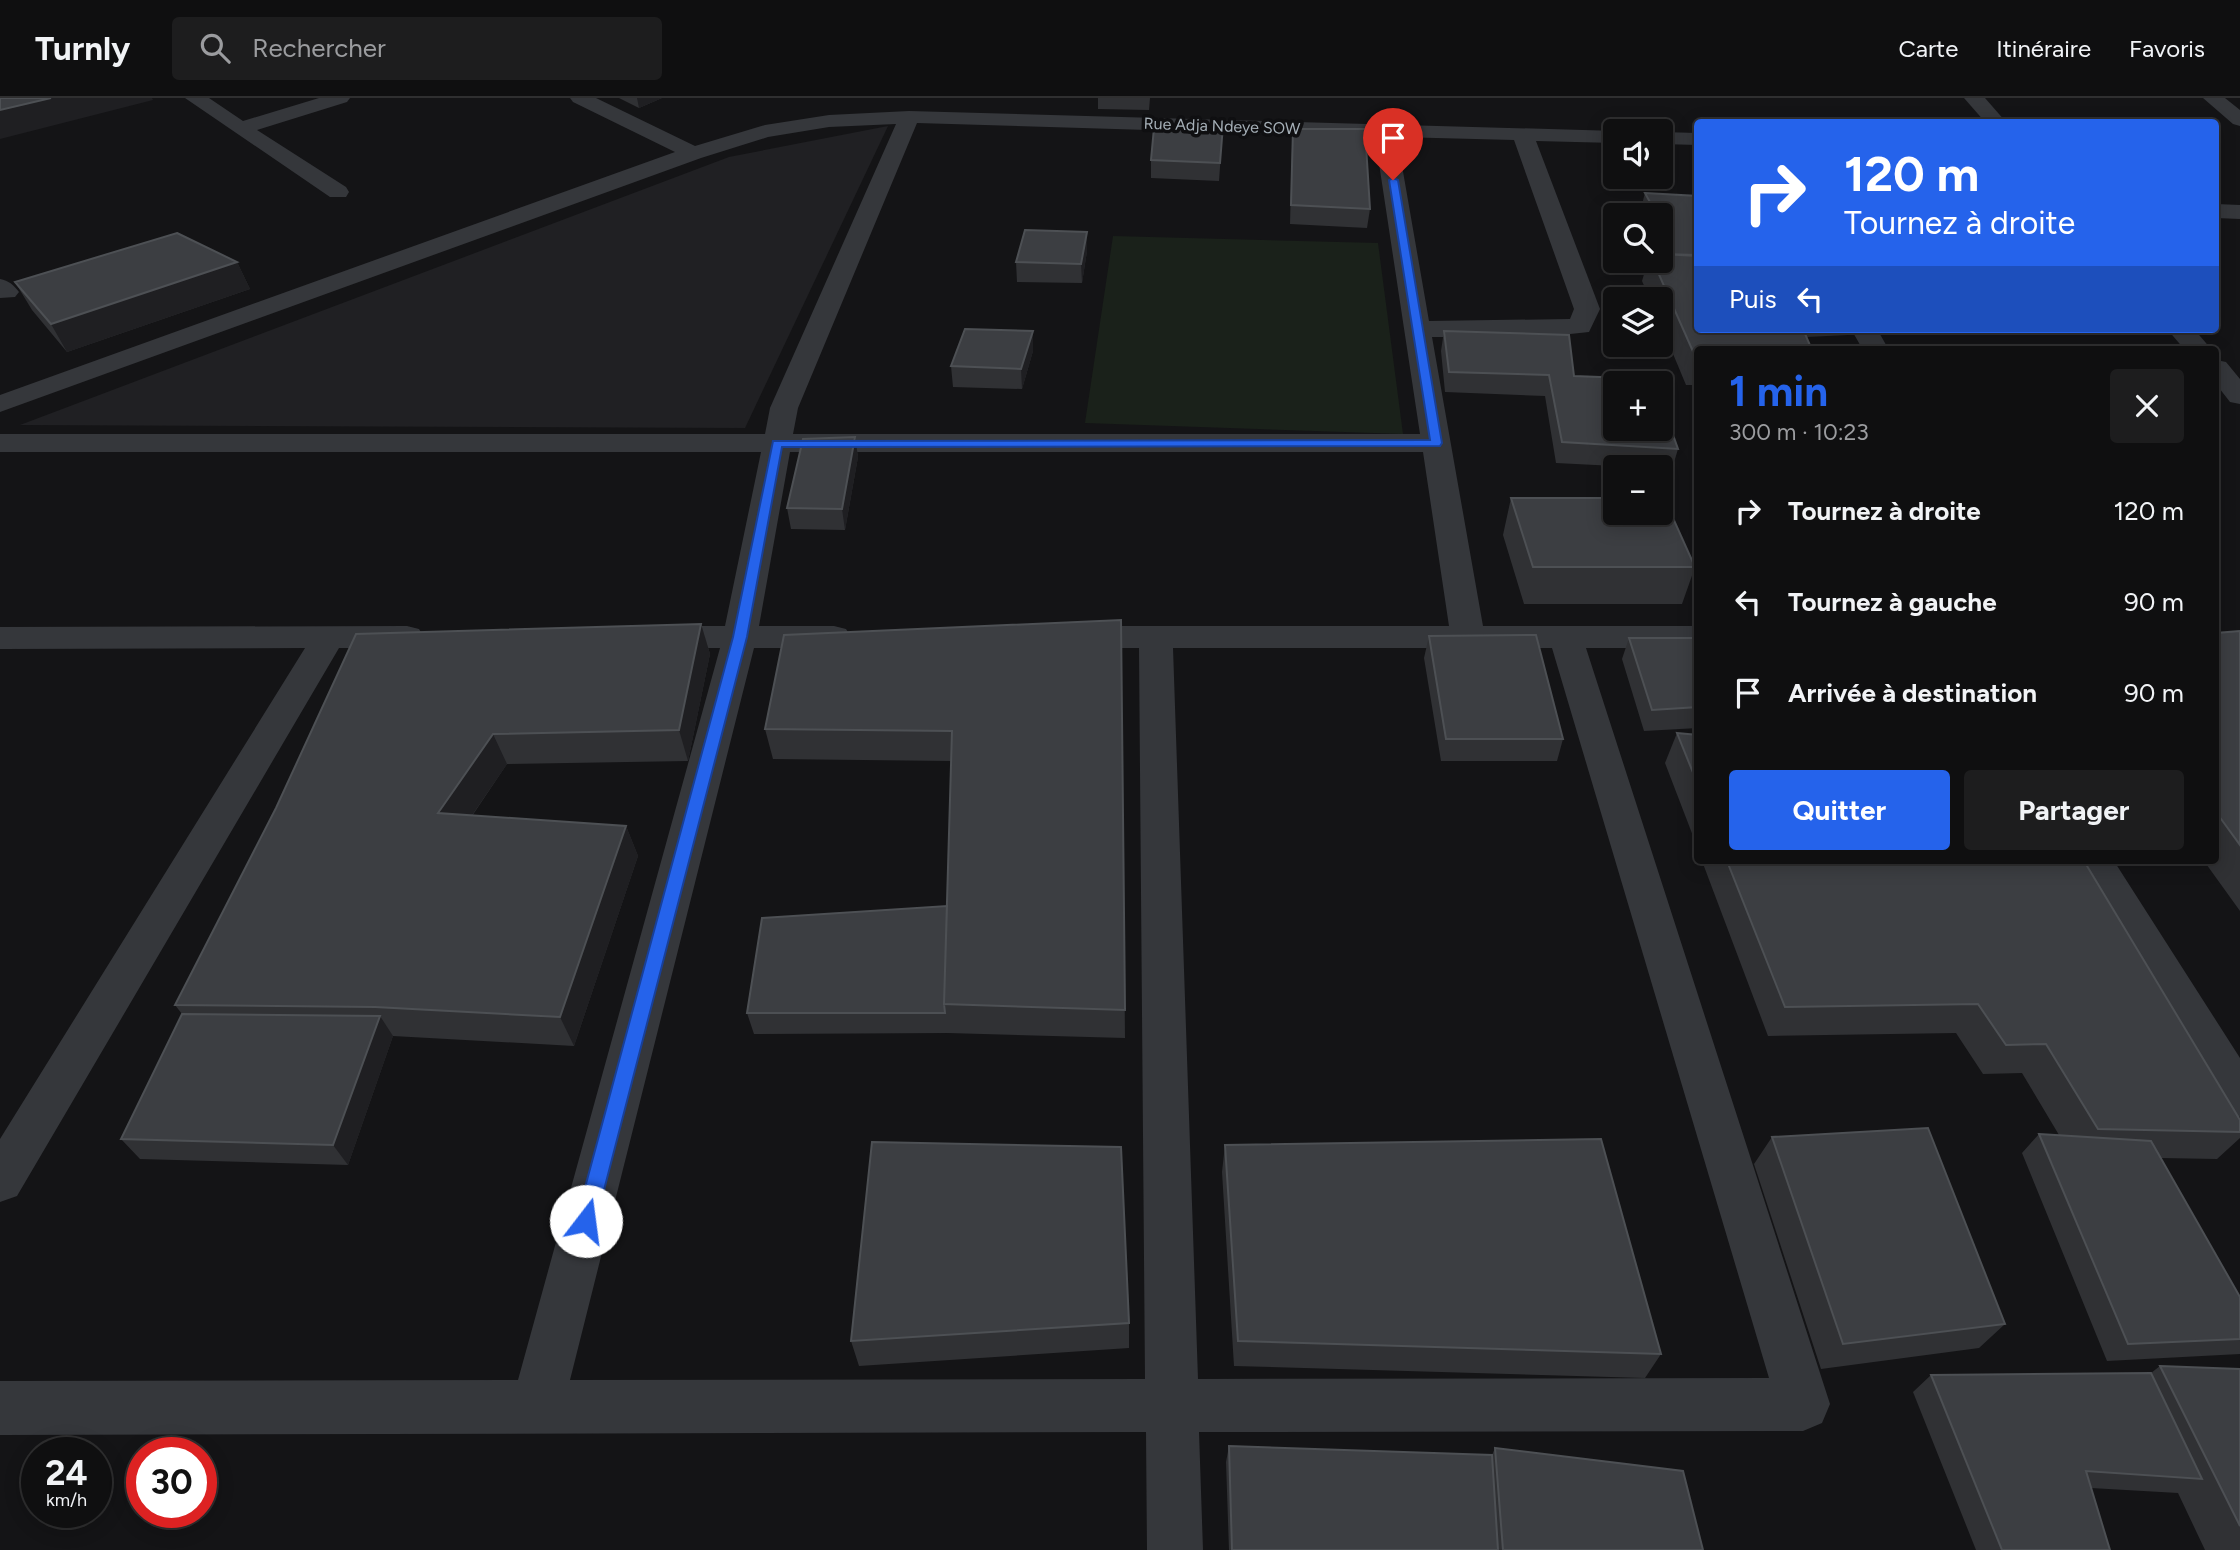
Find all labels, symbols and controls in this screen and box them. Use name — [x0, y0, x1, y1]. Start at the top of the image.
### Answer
search box — [172, 17, 662, 80]
text: Turnly — [35, 29, 130, 68]
icon: search — [196, 29, 234, 67]
text: Rechercher — [252, 32, 386, 64]
text: Carte — [1898, 34, 1958, 63]
text: Itinéraire — [1996, 34, 2091, 63]
text: Favoris — [2129, 34, 2205, 63]
pin — [1363, 108, 1423, 180]
street label: Rue Adja Ndeye SOW — [1143, 114, 1301, 138]
icon: arrive — [1374, 119, 1412, 157]
map controls — [1603, 119, 1673, 525]
button: sound — [1603, 119, 1673, 189]
text: 120 m — [1844, 144, 1979, 203]
icon: right — [1729, 147, 1820, 238]
button: search — [1603, 203, 1673, 273]
text: Tournez à droite — [1844, 204, 2075, 242]
icon: left — [1791, 280, 1829, 318]
text: Puis — [1729, 283, 1777, 315]
button: layers — [1603, 287, 1673, 357]
text: 1 min — [1729, 366, 1828, 417]
button: close — [2110, 369, 2184, 443]
button: + — [1603, 371, 1673, 441]
text: 300 m · 10:23 — [1729, 418, 1869, 446]
button: − — [1603, 455, 1673, 525]
icon: right — [1729, 492, 1767, 530]
text: Tournez à droite — [1788, 495, 1981, 527]
text: 120 m — [2114, 495, 2184, 527]
icon: left — [1729, 583, 1767, 621]
text: Tournez à gauche — [1788, 586, 1997, 618]
text: 90 m — [2124, 586, 2184, 618]
icon: arrive — [1729, 674, 1767, 712]
text: Arrivée à destination — [1788, 677, 2037, 709]
text: 90 m — [2124, 677, 2184, 709]
button: Quitter — [1729, 770, 1950, 850]
button: Partager — [1964, 770, 2184, 850]
position arrow — [549, 1184, 623, 1258]
speed limit sign: 30 — [126, 1437, 217, 1528]
text: 24 — [45, 1452, 88, 1494]
text: km/h — [46, 1489, 87, 1511]

